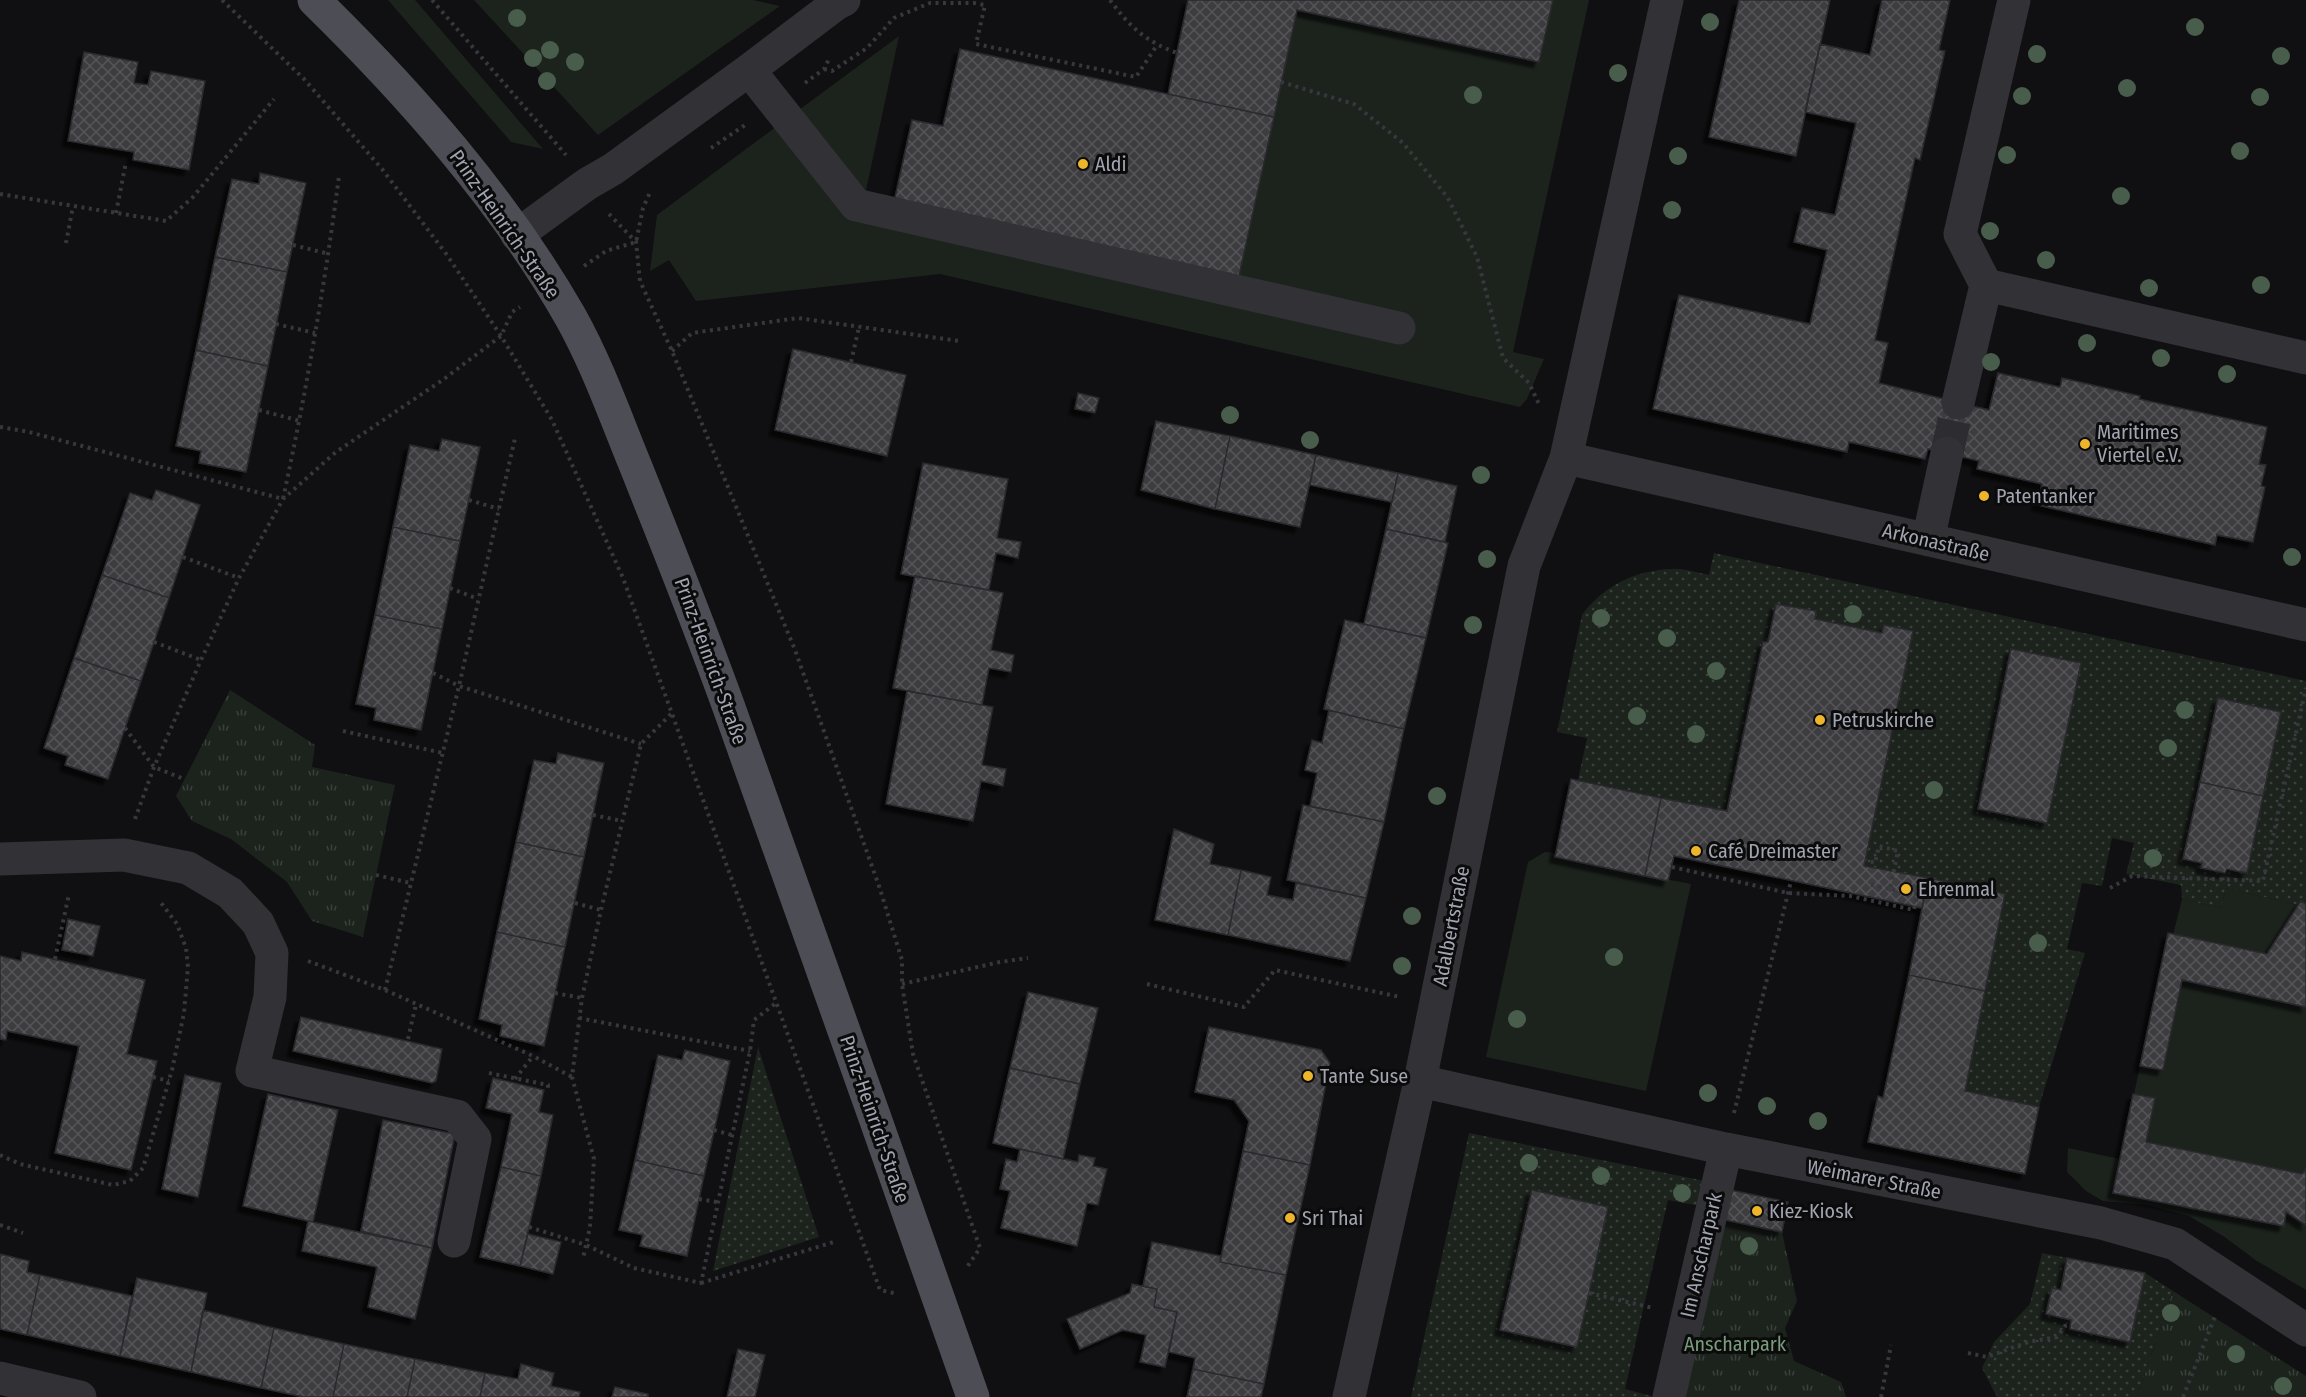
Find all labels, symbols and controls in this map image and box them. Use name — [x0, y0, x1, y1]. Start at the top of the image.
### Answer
street label: Prinz-Heinrich-Straße — [445, 145, 565, 303]
place label: Aldi — [1095, 152, 1126, 176]
marker: Aldi — [1076, 157, 1090, 171]
place label: Maritimes Viertel e.V. — [2097, 420, 2182, 467]
marker: Maritimes Viertel e.V. — [2078, 437, 2092, 451]
place label: Patentanker — [1996, 484, 2095, 508]
marker: Patentanker — [1977, 489, 1991, 503]
street label: Arkonastraße — [1880, 518, 1992, 566]
street label: Prinz-Heinrich-Straße — [670, 574, 752, 748]
place label: Petruskirche — [1832, 708, 1934, 732]
marker: Petruskirche — [1813, 713, 1827, 727]
place label: Café Dreimaster — [1708, 839, 1838, 863]
marker: Café Dreimaster — [1689, 844, 1703, 858]
street label: Adalbertstraße — [1428, 864, 1474, 988]
place label: Ehrenmal — [1918, 877, 1995, 901]
marker: Ehrenmal — [1899, 882, 1913, 896]
street label: Prinz-Heinrich-Straße — [835, 1032, 915, 1206]
place label: Tante Suse — [1320, 1064, 1408, 1088]
marker: Tante Suse — [1301, 1069, 1315, 1083]
street label: Weimarer Straße — [1805, 1154, 1943, 1204]
street label: Im Anscharpark — [1675, 1190, 1727, 1320]
place label: Kiez-Kiosk — [1769, 1199, 1854, 1223]
marker: Kiez-Kiosk — [1750, 1204, 1764, 1218]
place label: Sri Thai — [1302, 1206, 1363, 1230]
marker: Sri Thai — [1283, 1211, 1297, 1225]
park label: Anscharpark — [1684, 1332, 1787, 1356]

